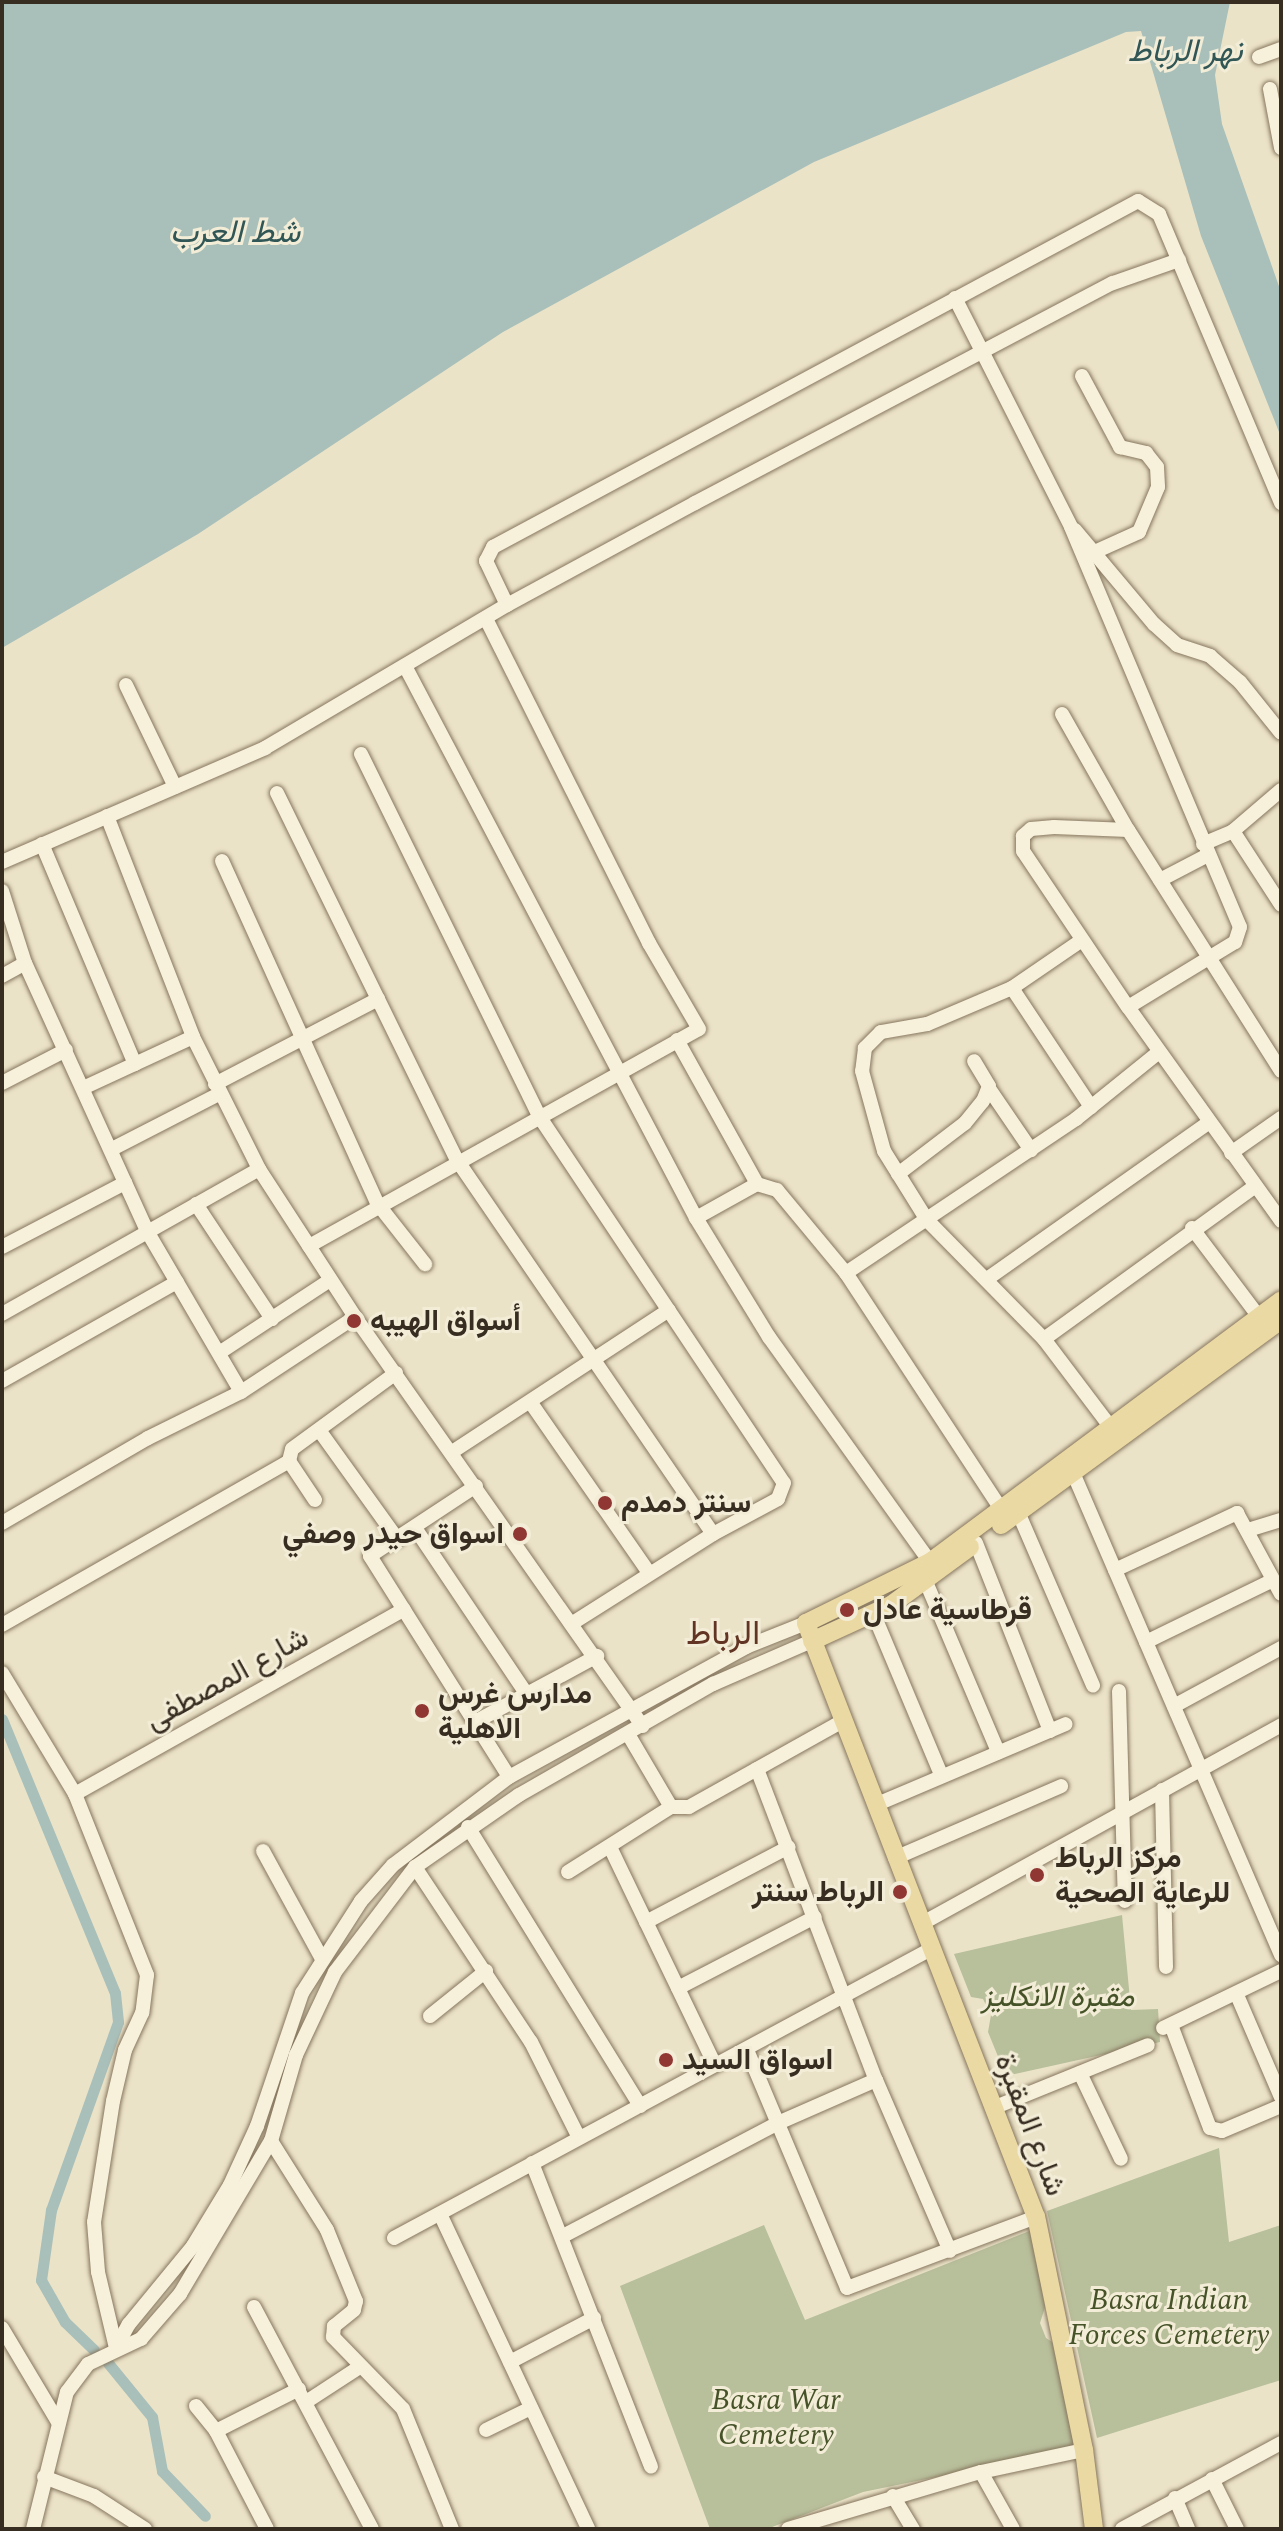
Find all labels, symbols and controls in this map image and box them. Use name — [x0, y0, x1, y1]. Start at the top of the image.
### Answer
water label: نهر الرباط — [1128, 33, 1242, 71]
water label: شط العرب — [170, 214, 300, 252]
place label: أسواق الهيبه — [370, 1303, 521, 1339]
marker: أسواق الهيبه — [345, 1312, 363, 1330]
place label: سنتر دمدم — [621, 1485, 751, 1521]
marker: سنتر دمدم — [596, 1494, 614, 1512]
place label: اسواق حيدر وصفي — [282, 1516, 504, 1552]
marker: اسواق حيدر وصفي — [511, 1525, 529, 1543]
place label: قرطاسية عادل — [863, 1592, 1032, 1628]
marker: قرطاسية عادل — [838, 1601, 856, 1619]
district label: الرباط — [686, 1615, 760, 1655]
street label: شارع المصطفى — [139, 1619, 315, 1739]
place label: مدارس غرس الاهلية — [438, 1676, 592, 1746]
marker: مدارس غرس الاهلية — [413, 1702, 431, 1720]
place label: مركز الرباط للرعاية الصحية — [1055, 1840, 1230, 1910]
marker: مركز الرباط للرعاية الصحية — [1026, 1864, 1048, 1886]
place label: الرباط سنتر — [752, 1874, 884, 1910]
marker: الرباط سنتر — [891, 1883, 909, 1901]
park label: مقبرة الانكليز — [982, 1979, 1134, 2015]
place label: اسواق السيد — [682, 2042, 833, 2078]
street label: شارع المقبرة — [986, 2049, 1074, 2201]
marker: اسواق السيد — [657, 2051, 675, 2069]
park label: Basra Indian Forces Cemetery — [1069, 2282, 1269, 2352]
park label: Basra War Cemetery — [711, 2382, 841, 2452]

